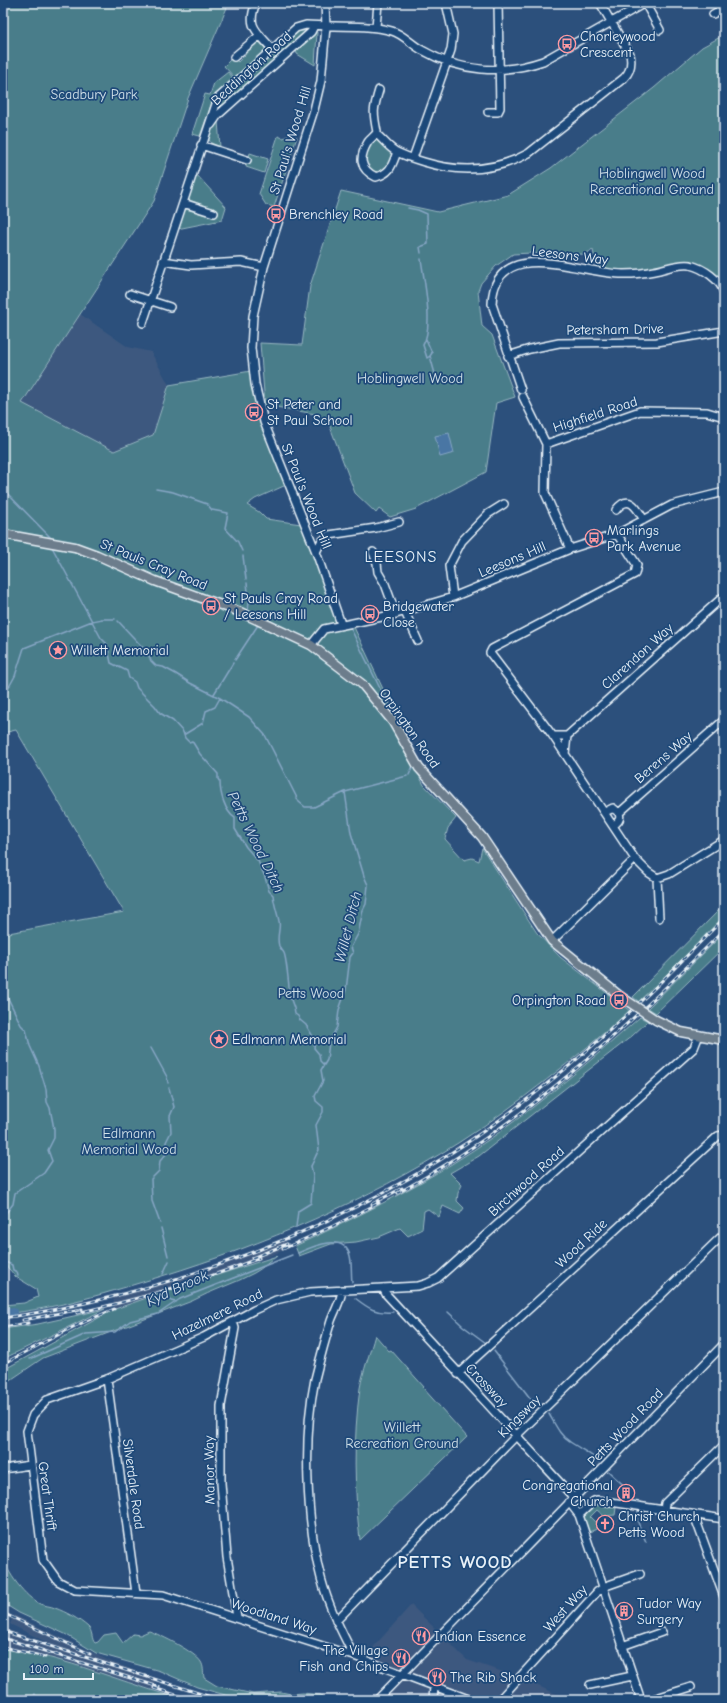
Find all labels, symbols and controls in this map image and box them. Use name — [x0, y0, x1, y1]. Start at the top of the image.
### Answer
street label: Beddington Road — [208, 28, 295, 109]
place label: Chorleywood Crescent — [580, 28, 656, 61]
bus stop icon: Chorleywood Crescent — [557, 34, 577, 54]
street label: St Paul's Wood Hill — [266, 84, 315, 196]
park label: Scadbury Park — [50, 86, 138, 103]
park label: Hoblingwell Wood Recreational Ground — [590, 165, 714, 198]
bus stop icon: Brenchley Road — [266, 204, 286, 224]
place label: Brenchley Road — [289, 206, 383, 223]
street label: Leesons Way — [531, 242, 610, 269]
street label: Petersham Drive — [566, 320, 664, 339]
park label: Hoblingwell Wood — [357, 370, 463, 387]
street label: Highfield Road — [551, 393, 639, 436]
place label: St Peter and St Paul School — [267, 396, 353, 429]
bus stop icon: St Peter and St Paul School — [244, 402, 264, 422]
street label: St Paul's Wood Hill — [278, 441, 335, 551]
place label: Marlings Park Avenue — [607, 522, 681, 555]
bus stop icon: Marlings Park Avenue — [584, 528, 604, 548]
street label: St Pauls Cray Road — [98, 535, 210, 594]
street label: Leesons Hill — [476, 538, 548, 581]
district label: LEESONS — [365, 548, 437, 566]
place label: St Pauls Cray Road / Leesons Hill — [224, 590, 338, 623]
bus stop icon: St Pauls Cray Road / Leesons Hill — [201, 596, 221, 616]
place label: Bridgewater Close — [383, 598, 454, 631]
bus stop icon: Bridgewater Close — [360, 604, 380, 624]
street label: Clarendon Way — [598, 619, 677, 693]
place icon: Willett Memorial — [48, 640, 68, 660]
place label: Willett Memorial — [71, 642, 169, 659]
street label: Orpington Road — [376, 685, 444, 772]
street label: Berens Way — [631, 727, 696, 787]
water label: Petts Wood Ditch — [224, 788, 288, 896]
water label: Willet Ditch — [330, 889, 366, 965]
park label: Petts Wood — [278, 985, 344, 1002]
bus stop icon: Orpington Road — [609, 990, 629, 1010]
place label: Orpington Road — [512, 992, 606, 1009]
place icon: Edlmann Memorial — [209, 1029, 229, 1049]
place label: Edlmann Memorial — [232, 1031, 347, 1048]
park label: Edlmann Memorial Wood — [81, 1125, 177, 1158]
street label: Birchwood Road — [485, 1143, 568, 1220]
street label: Wood Ride — [552, 1215, 611, 1272]
water label: Kyd Brook — [143, 1266, 211, 1310]
street label: Hazelmere Road — [169, 1285, 265, 1344]
street label: Crossway — [462, 1360, 512, 1412]
street label: Petts Wood Road — [584, 1385, 667, 1470]
street label: Kingsway — [494, 1391, 545, 1441]
park label: Willett Recreation Ground — [345, 1419, 459, 1452]
street label: Manor Way — [200, 1435, 219, 1505]
street label: Silverdale Road — [119, 1438, 148, 1530]
street label: Great Thrift — [34, 1460, 61, 1533]
place label: Congregational Church — [522, 1477, 613, 1510]
building icon: Congregational Church — [616, 1483, 636, 1503]
place label: Christ Church Petts Wood — [618, 1508, 700, 1541]
church icon: Christ Church Petts Wood — [595, 1514, 615, 1534]
district label: PETTS WOOD — [398, 1552, 512, 1573]
street label: West Way — [540, 1581, 591, 1635]
street label: Woodland Way — [229, 1595, 319, 1638]
place label: Tudor Way Surgery — [637, 1595, 702, 1628]
building icon: Tudor Way Surgery — [614, 1601, 634, 1621]
restaurant icon: Indian Essence — [411, 1626, 431, 1646]
place label: Indian Essence — [434, 1628, 526, 1645]
place label: The Village Fish and Chips — [299, 1642, 388, 1675]
restaurant icon: The Village Fish and Chips — [391, 1648, 411, 1668]
scale bar — [24, 1655, 93, 1681]
text: 100 m — [30, 1662, 63, 1676]
restaurant icon: The Rib Shack — [427, 1667, 447, 1687]
place label: The Rib Shack — [450, 1669, 536, 1686]

